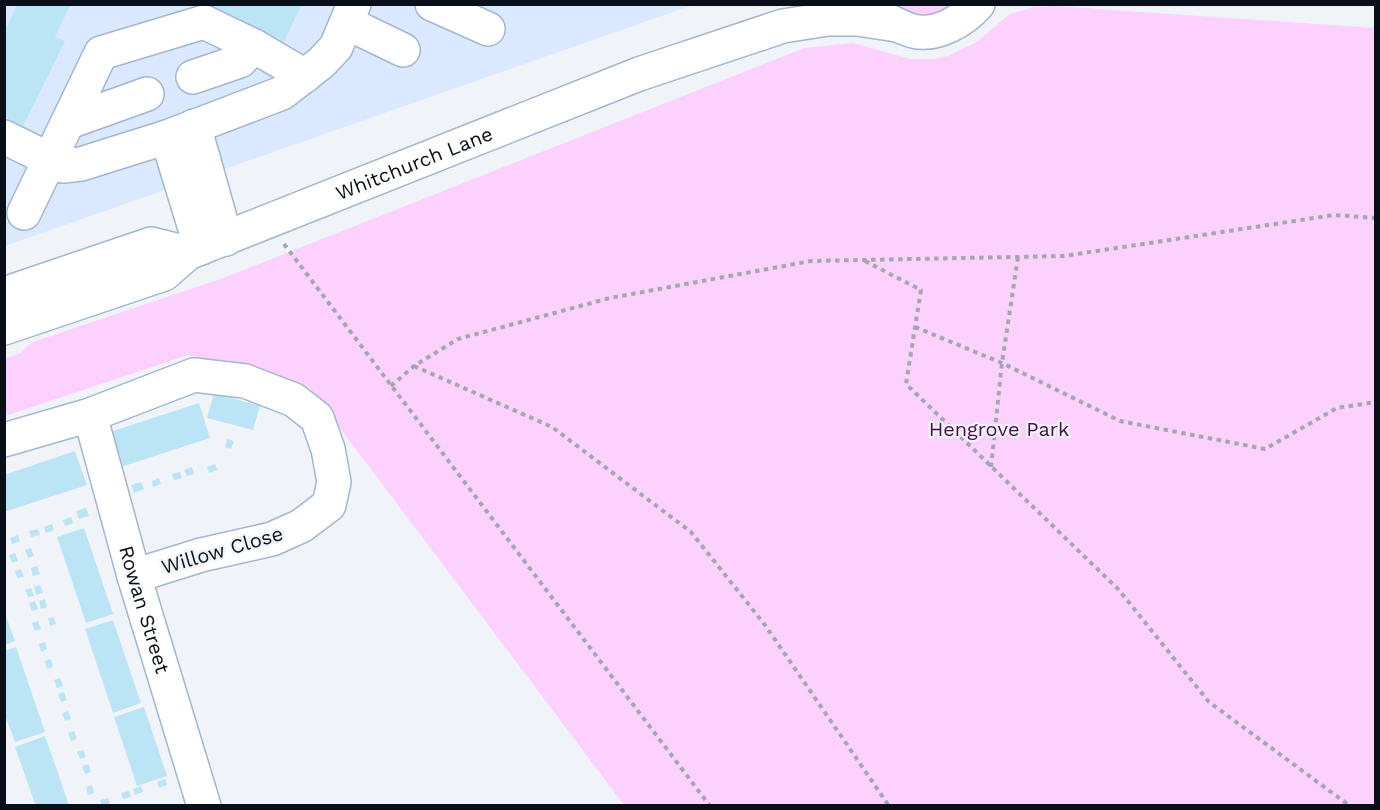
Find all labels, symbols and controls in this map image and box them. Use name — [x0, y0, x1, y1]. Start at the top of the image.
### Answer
street label: Whitchurch Lane — [332, 121, 496, 205]
park label: Hengrove Park — [929, 417, 1069, 441]
street label: Willow Close — [158, 521, 286, 579]
street label: Rowan Street — [114, 543, 175, 677]

